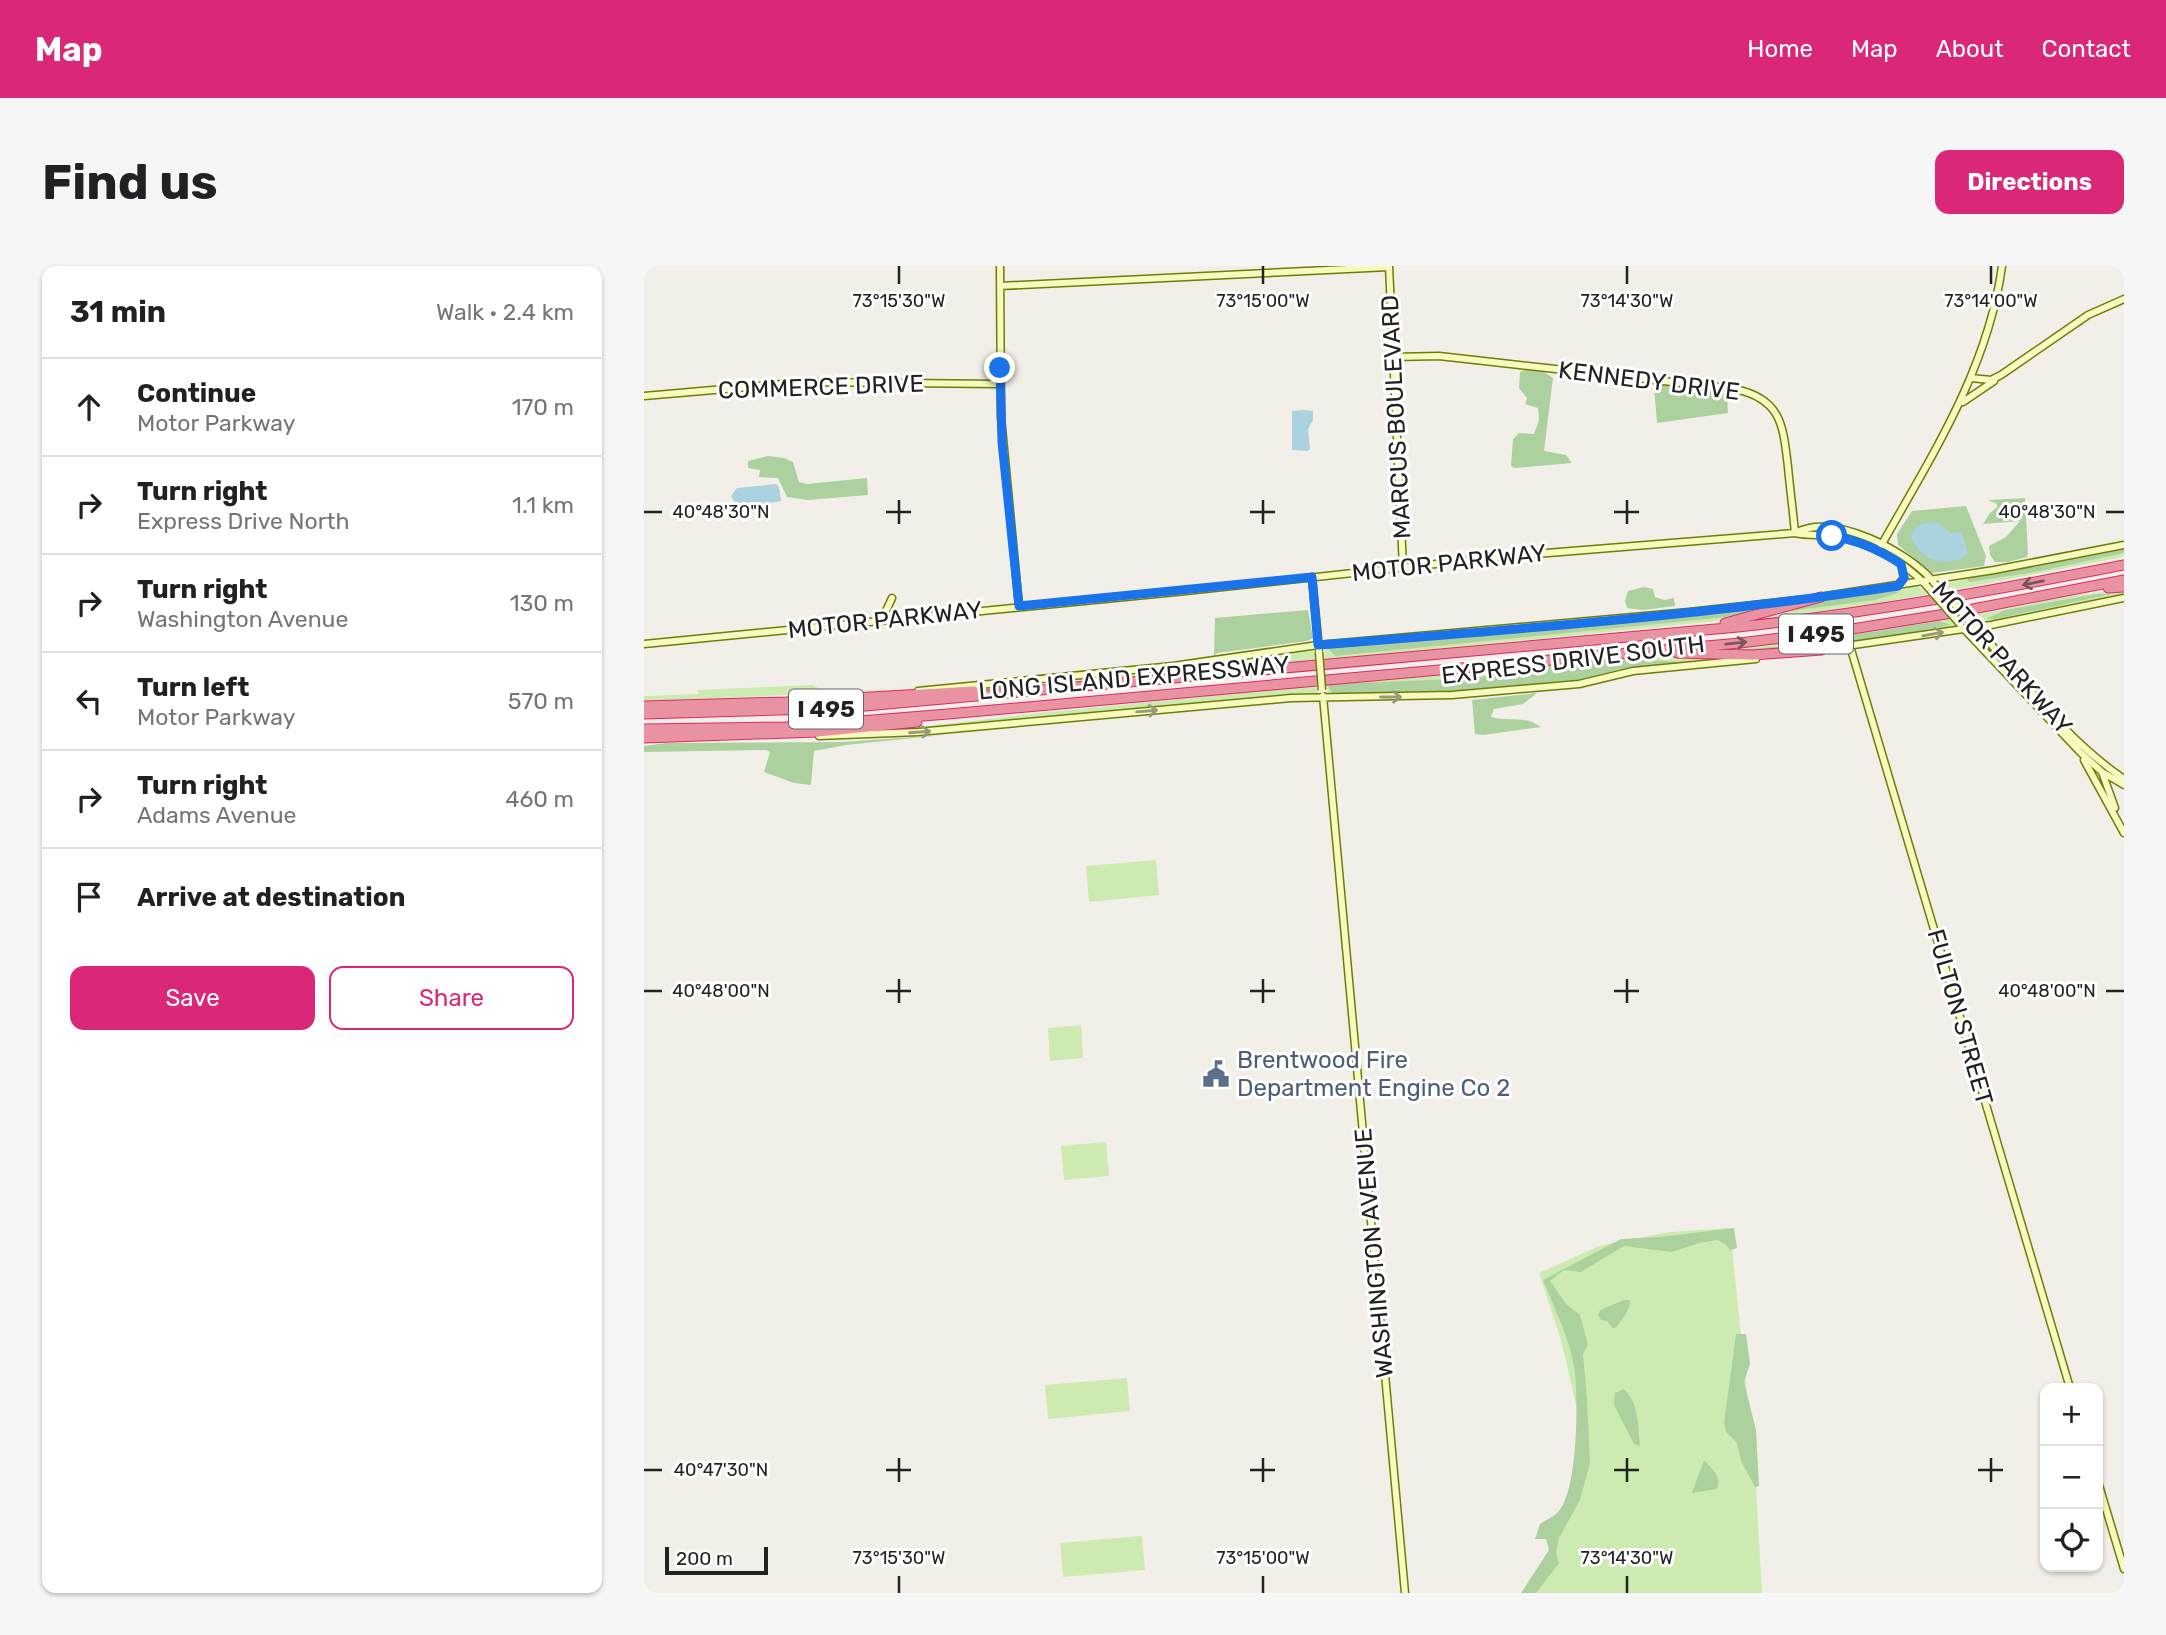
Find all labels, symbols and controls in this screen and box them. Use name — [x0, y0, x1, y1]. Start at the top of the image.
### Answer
text: Map — [35, 30, 103, 69]
text: Home — [1747, 35, 1813, 63]
text: Map — [1851, 35, 1898, 63]
text: About — [1936, 35, 2004, 63]
text: Contact — [2042, 35, 2131, 63]
button: Directions — [1935, 150, 2124, 214]
text: Find us — [42, 153, 218, 211]
text: 73°15'30"W — [853, 290, 945, 312]
text: 73°15'00"W — [1216, 290, 1310, 312]
text: 73°14'30"W — [1581, 290, 1673, 312]
text: 73°14'00"W — [1944, 290, 2038, 312]
text: 31 min — [70, 294, 166, 330]
street label: MARCUS BOULEVARD — [1376, 294, 1416, 540]
text: Walk · 2.4 km — [436, 298, 574, 326]
route end — [984, 352, 1015, 383]
street label: KENNEDY DRIVE — [1557, 356, 1741, 406]
street label: COMMERCE DRIVE — [718, 369, 924, 405]
text: Continue — [137, 378, 256, 409]
icon: ahead — [70, 388, 108, 426]
text: 170 m — [512, 393, 574, 421]
text: Motor Parkway — [137, 409, 295, 437]
text: Turn right — [137, 476, 267, 507]
icon: right — [70, 486, 108, 524]
text: 1.1 km — [512, 491, 574, 519]
text: 40°48'30"N — [673, 501, 769, 523]
text: 40°48'30"N — [1999, 501, 2095, 523]
text: Express Drive North — [137, 507, 349, 535]
route start — [1816, 520, 1847, 551]
street label: MOTOR PARKWAY — [1350, 539, 1548, 587]
text: Turn right — [137, 574, 267, 605]
street label: MOTOR PARKWAY — [1926, 576, 2078, 740]
one-way arrow — [2022, 576, 2045, 590]
icon: right — [70, 584, 108, 622]
text: 130 m — [510, 589, 574, 617]
street label: MOTOR PARKWAY — [786, 596, 984, 644]
text: Washington Avenue — [137, 605, 348, 633]
road number: I 495 — [1779, 614, 1853, 654]
one-way arrow — [1921, 627, 1943, 640]
street label: EXPRESS DRIVE SOUTH — [1440, 630, 1706, 690]
one-way arrow — [1725, 636, 1747, 649]
street label: LONG ISLAND EXPRESSWAY — [977, 650, 1291, 706]
text: Turn left — [137, 672, 249, 703]
icon: left — [70, 682, 108, 720]
text: 570 m — [508, 687, 574, 715]
road number: I 495 — [789, 690, 863, 728]
one-way arrow — [1380, 690, 1403, 704]
text: Motor Parkway — [137, 703, 295, 731]
one-way arrow — [1135, 704, 1157, 717]
one-way arrow — [908, 725, 931, 738]
text: Turn right — [137, 770, 267, 801]
icon: right — [70, 780, 108, 818]
text: 460 m — [505, 785, 574, 813]
text: Adams Avenue — [137, 801, 296, 829]
icon: arrive — [70, 878, 108, 916]
text: Arrive at destination — [137, 882, 405, 913]
street label: FULTON STREET — [1922, 926, 1998, 1108]
button: Save — [70, 966, 315, 1030]
button: Share — [329, 966, 574, 1030]
text: 40°48'00"N — [672, 980, 770, 1002]
text: 40°48'00"N — [1998, 980, 2096, 1002]
place label: Brentwood Fire Department Engine Co 2 — [1237, 1046, 1510, 1102]
public building icon: Brentwood Fire Department Engine Co 2 — [1201, 1059, 1231, 1089]
street label: WASHINGTON AVENUE — [1349, 1127, 1399, 1379]
map controls — [2040, 1383, 2103, 1572]
button: + — [2040, 1383, 2103, 1446]
button: − — [2040, 1446, 2103, 1509]
text: 40°47'30"N — [674, 1459, 768, 1481]
button: locate — [2040, 1509, 2103, 1572]
scale bar — [665, 1544, 768, 1576]
text: 200 m — [676, 1547, 733, 1570]
text: 73°15'30"W — [853, 1547, 945, 1569]
text: 73°15'00"W — [1216, 1547, 1310, 1569]
text: 73°14'30"W — [1581, 1547, 1673, 1569]

